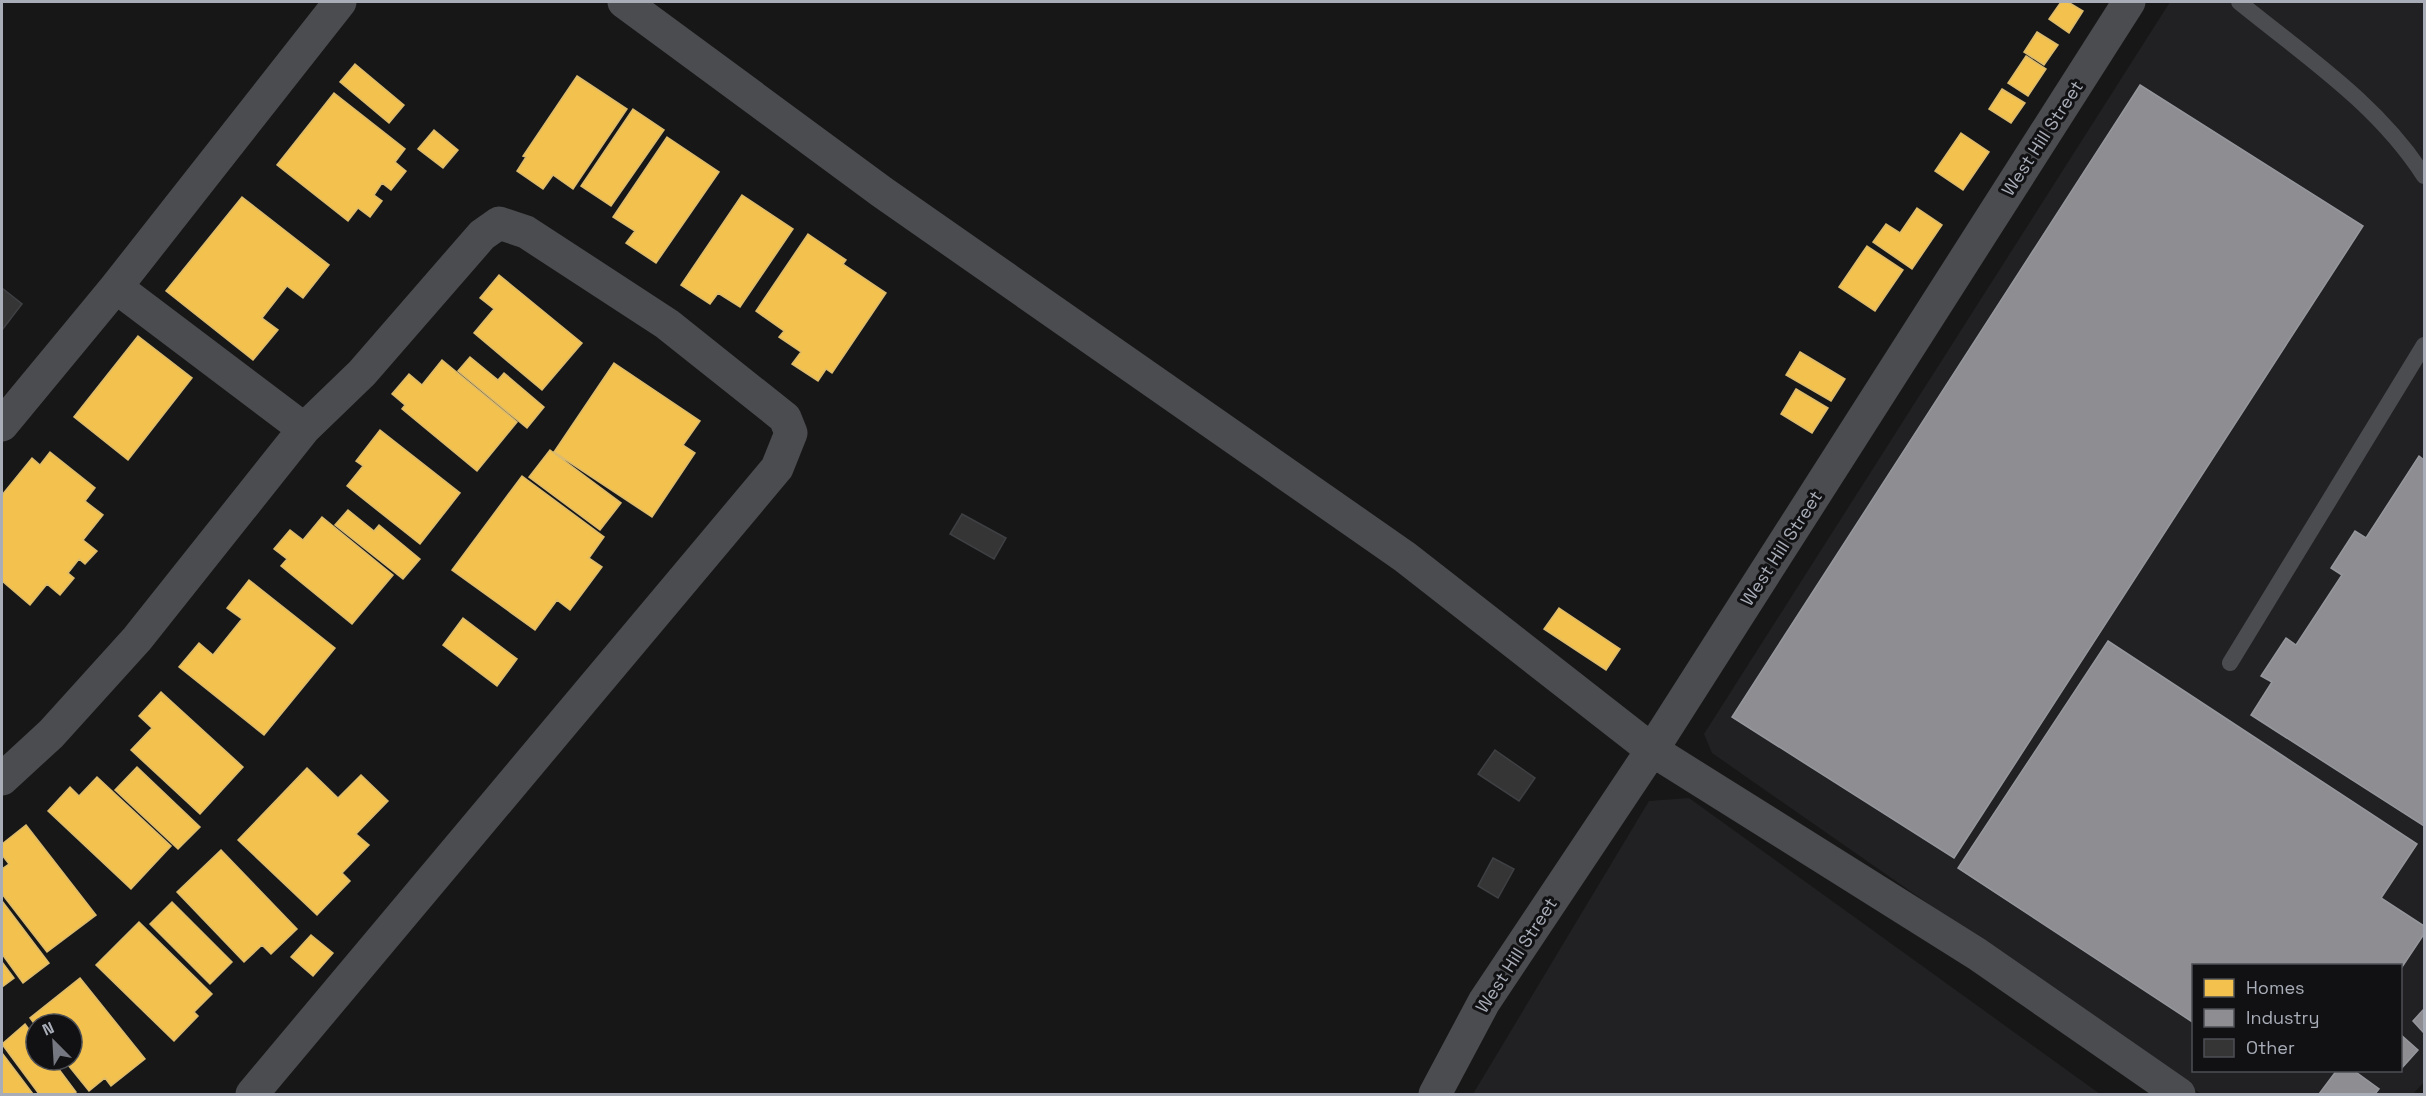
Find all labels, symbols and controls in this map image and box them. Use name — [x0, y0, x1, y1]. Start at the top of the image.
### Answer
street label: West Hill Street — [1996, 76, 2088, 200]
street label: West Hill Street — [1735, 486, 1827, 610]
street label: West Hill Street — [1470, 893, 1562, 1017]
legend — [2192, 964, 2402, 1072]
text: Homes — [2246, 976, 2305, 999]
text: Industry — [2246, 1006, 2319, 1029]
north arrow — [24, 1012, 84, 1072]
text: N — [39, 1017, 57, 1041]
text: Other — [2246, 1036, 2295, 1059]

